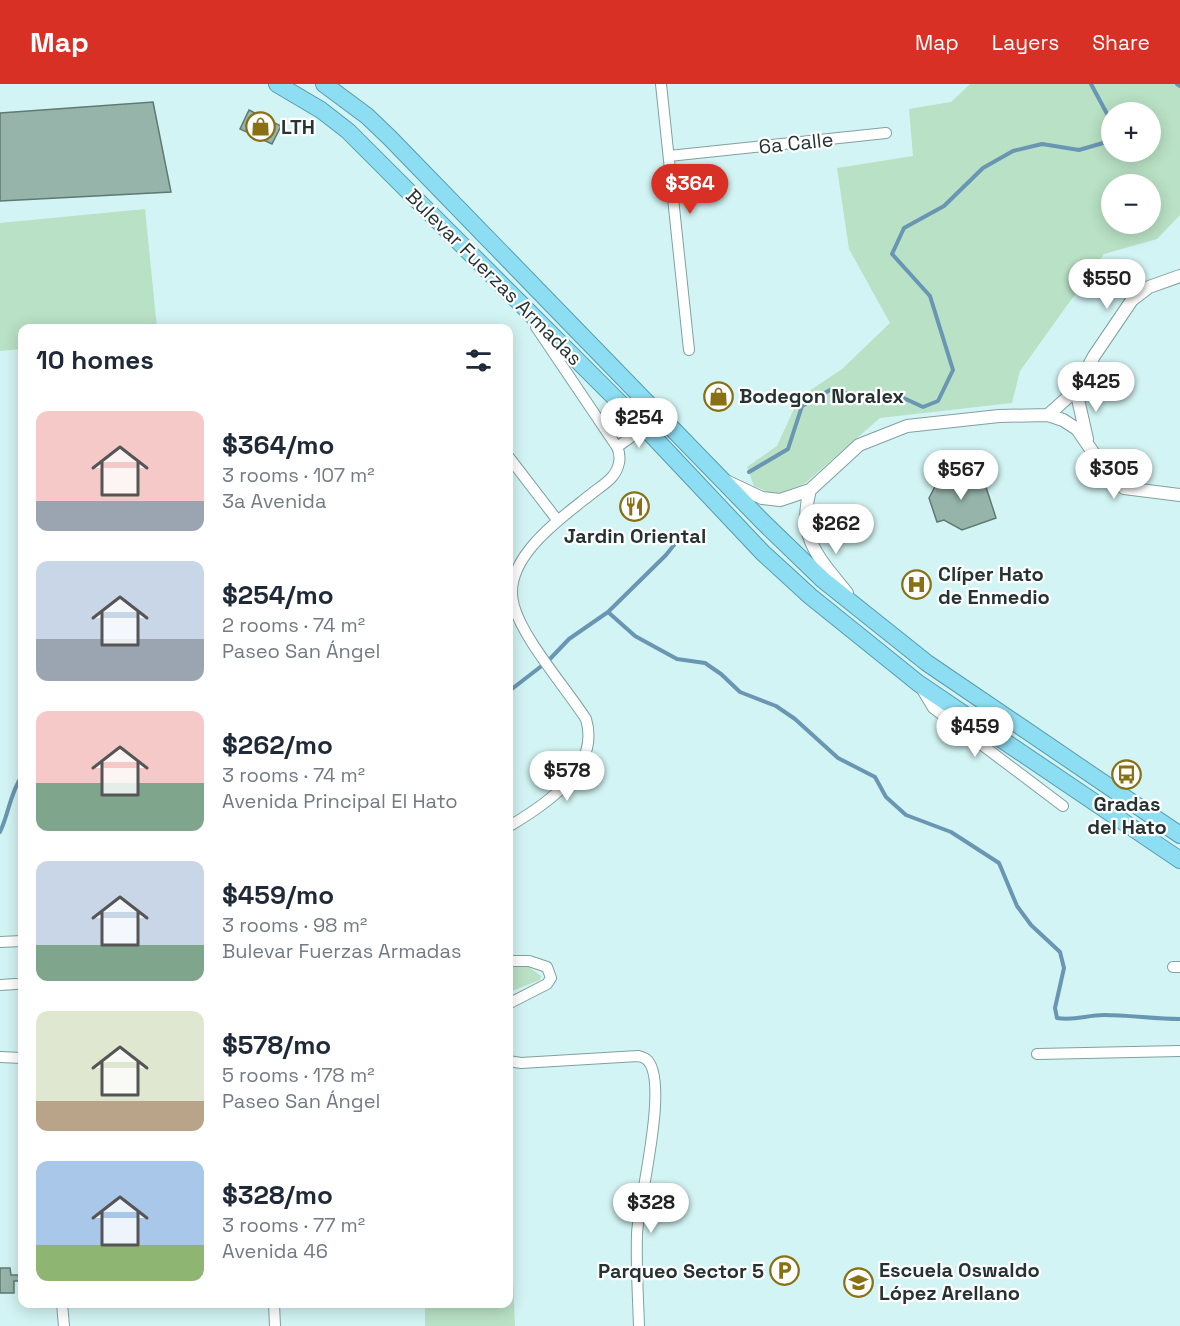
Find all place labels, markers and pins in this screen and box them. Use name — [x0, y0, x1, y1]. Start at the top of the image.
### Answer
shop icon: LTH — [244, 111, 276, 143]
place label: LTH — [281, 114, 315, 140]
pin: $364 — [654, 164, 726, 215]
pin: $550 — [1071, 259, 1143, 310]
pin: $425 — [1060, 362, 1132, 413]
shop icon: Bodegon Noralex — [702, 380, 734, 412]
place label: Bodegon Noralex — [739, 383, 904, 409]
pin: $254 — [603, 398, 675, 449]
pin: $305 — [1078, 449, 1150, 500]
pin: $567 — [925, 450, 997, 501]
restaurant icon: Jardin Oriental — [619, 490, 651, 522]
pin: $262 — [800, 504, 872, 555]
place label: Jardin Oriental — [564, 523, 706, 549]
place label: Clíper Hato de Enmedio — [938, 561, 1050, 610]
hospital icon: Clíper Hato de Enmedio — [901, 569, 933, 601]
pin: $459 — [939, 707, 1011, 758]
pin: $578 — [531, 751, 603, 802]
bus stop icon: Gradas del Hato — [1111, 758, 1143, 790]
place label: Gradas del Hato — [1087, 791, 1167, 840]
pin: $328 — [615, 1183, 687, 1234]
parking icon: Parqueo Sector 5 — [769, 1255, 801, 1287]
place label: Escuela Oswaldo López Arellano — [879, 1257, 1040, 1306]
place label: Parqueo Sector 5 — [598, 1258, 764, 1284]
school or university icon: Escuela Oswaldo López Arellano — [842, 1266, 874, 1298]

